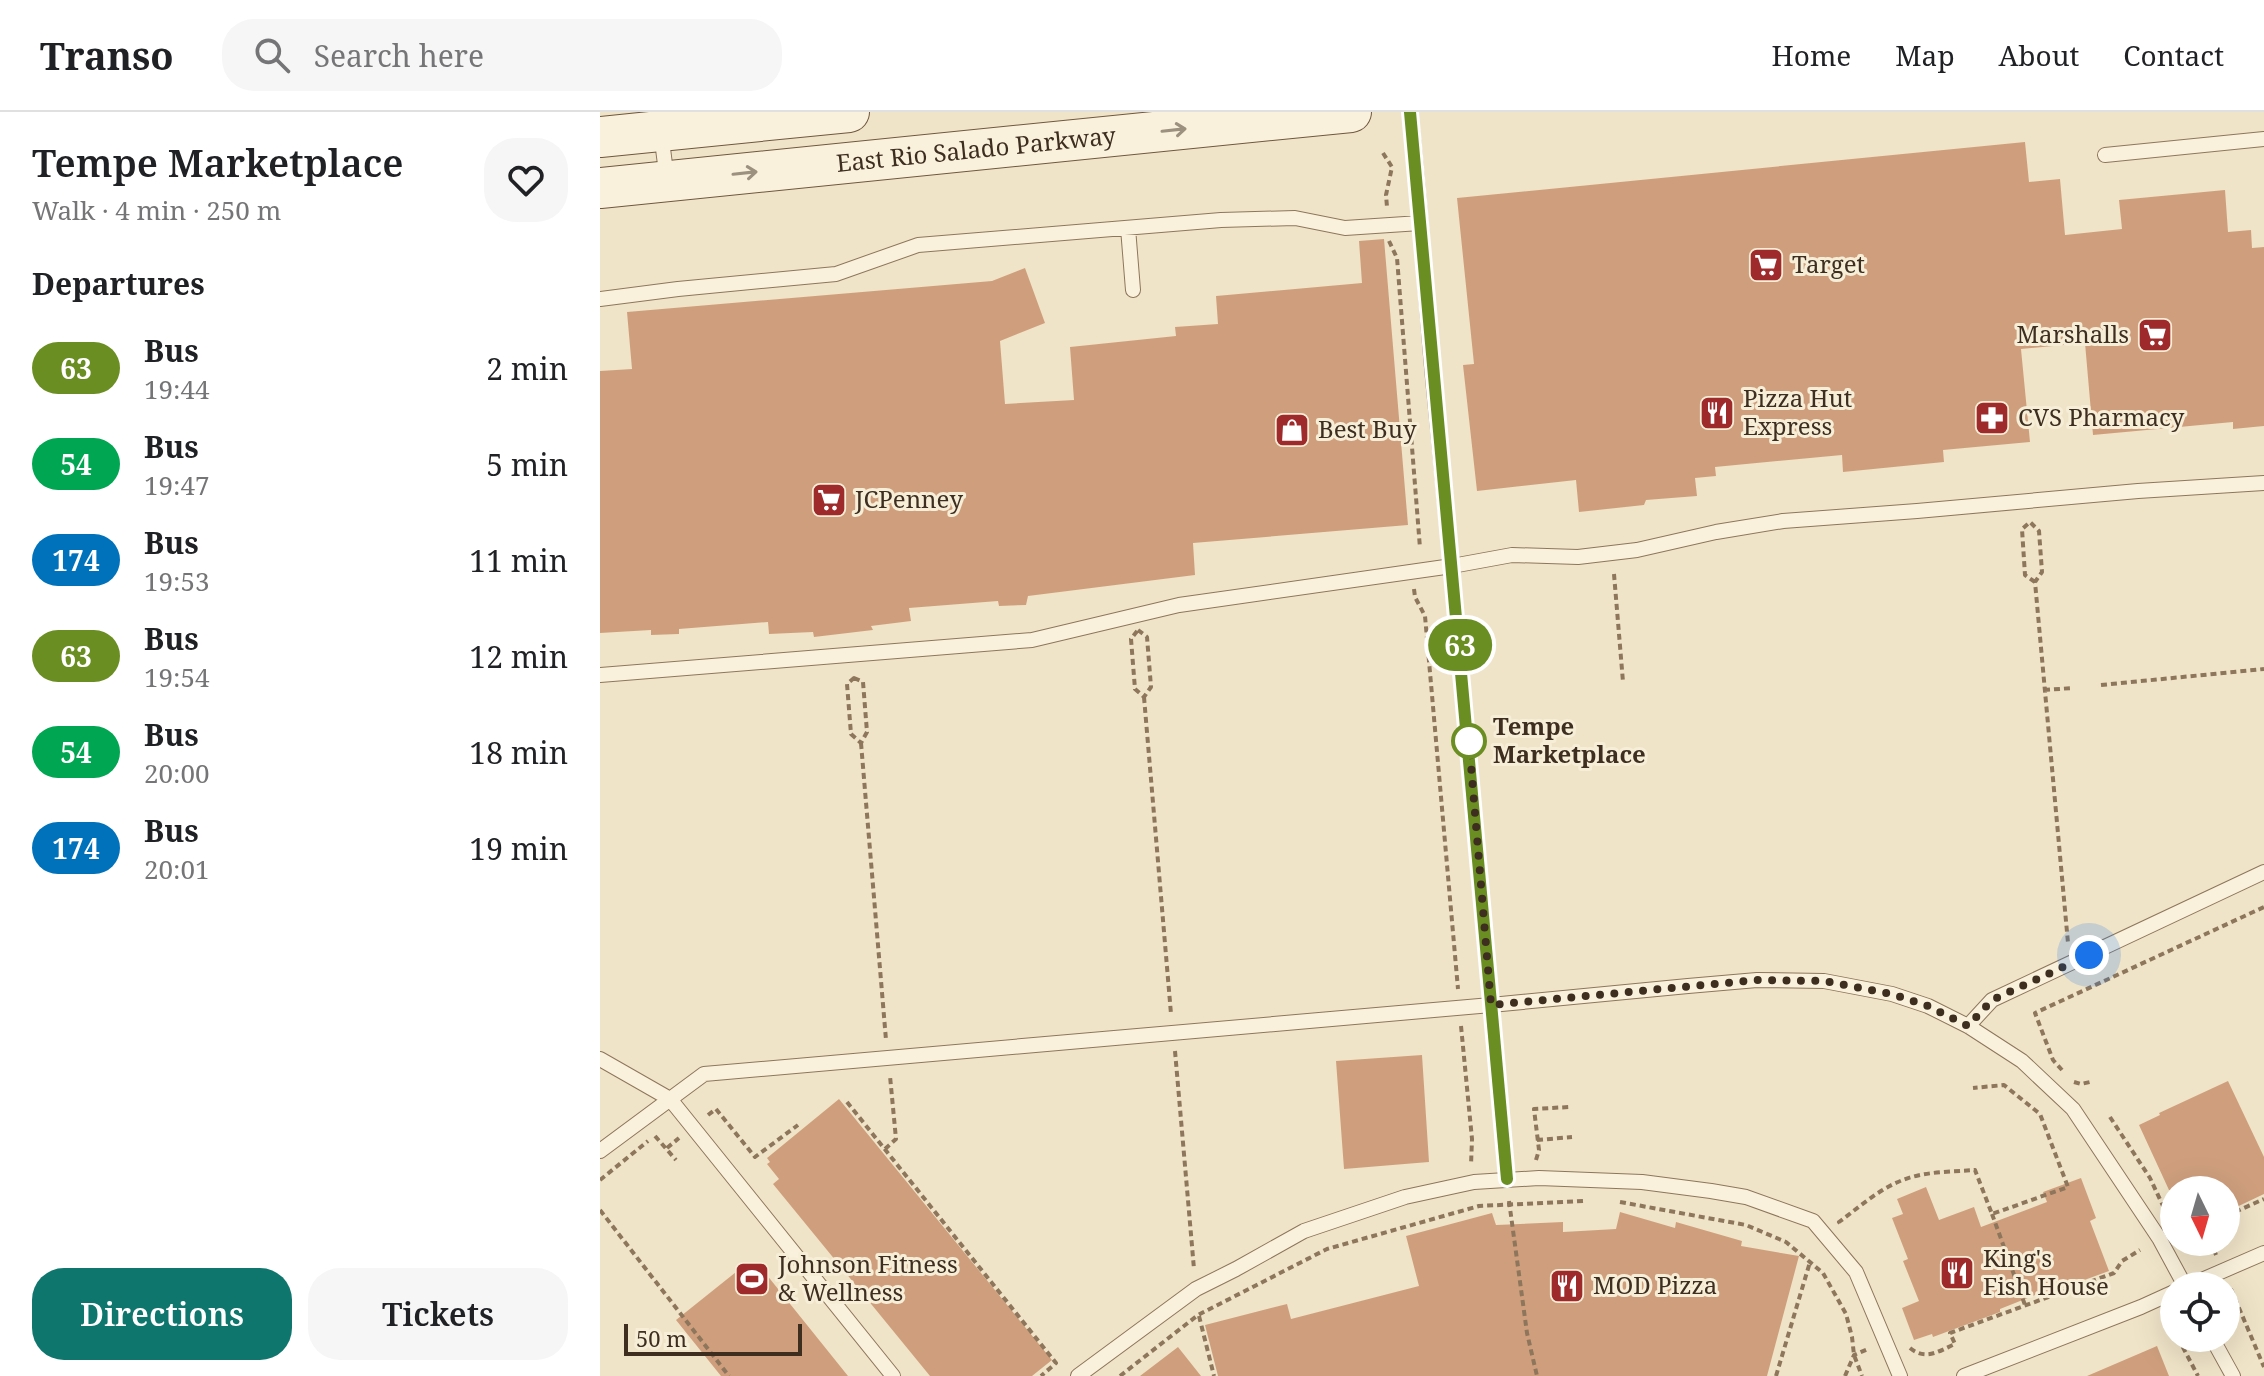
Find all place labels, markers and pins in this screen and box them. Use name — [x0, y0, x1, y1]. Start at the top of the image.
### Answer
supermarket icon: Target — [1747, 246, 1785, 284]
place label: Target — [1792, 247, 1865, 280]
supermarket icon: Marshalls — [2136, 316, 2174, 354]
place label: Marshalls — [2016, 317, 2129, 350]
place label: Pizza Hut Express — [1743, 381, 1852, 442]
restaurant icon: Pizza Hut Express — [1698, 394, 1736, 432]
pharmacy icon: CVS Pharmacy — [1973, 399, 2011, 437]
place label: CVS Pharmacy — [2018, 400, 2185, 433]
shop icon: Best Buy — [1273, 411, 1311, 449]
place label: Best Buy — [1318, 412, 1417, 445]
supermarket icon: JCPenney — [810, 481, 848, 519]
place label: JCPenney — [854, 482, 963, 515]
place label: Tempe Marketplace — [1493, 709, 1646, 770]
marker: Tempe Marketplace — [1452, 724, 1486, 758]
place label: King's Fish House — [1983, 1241, 2109, 1302]
place label: Johnson Fitness & Wellness — [777, 1247, 958, 1308]
restaurant icon: King's Fish House — [1938, 1254, 1976, 1292]
sports icon: Johnson Fitness & Wellness — [733, 1260, 771, 1298]
restaurant icon: MOD Pizza — [1548, 1267, 1586, 1305]
place label: MOD Pizza — [1593, 1268, 1717, 1301]

